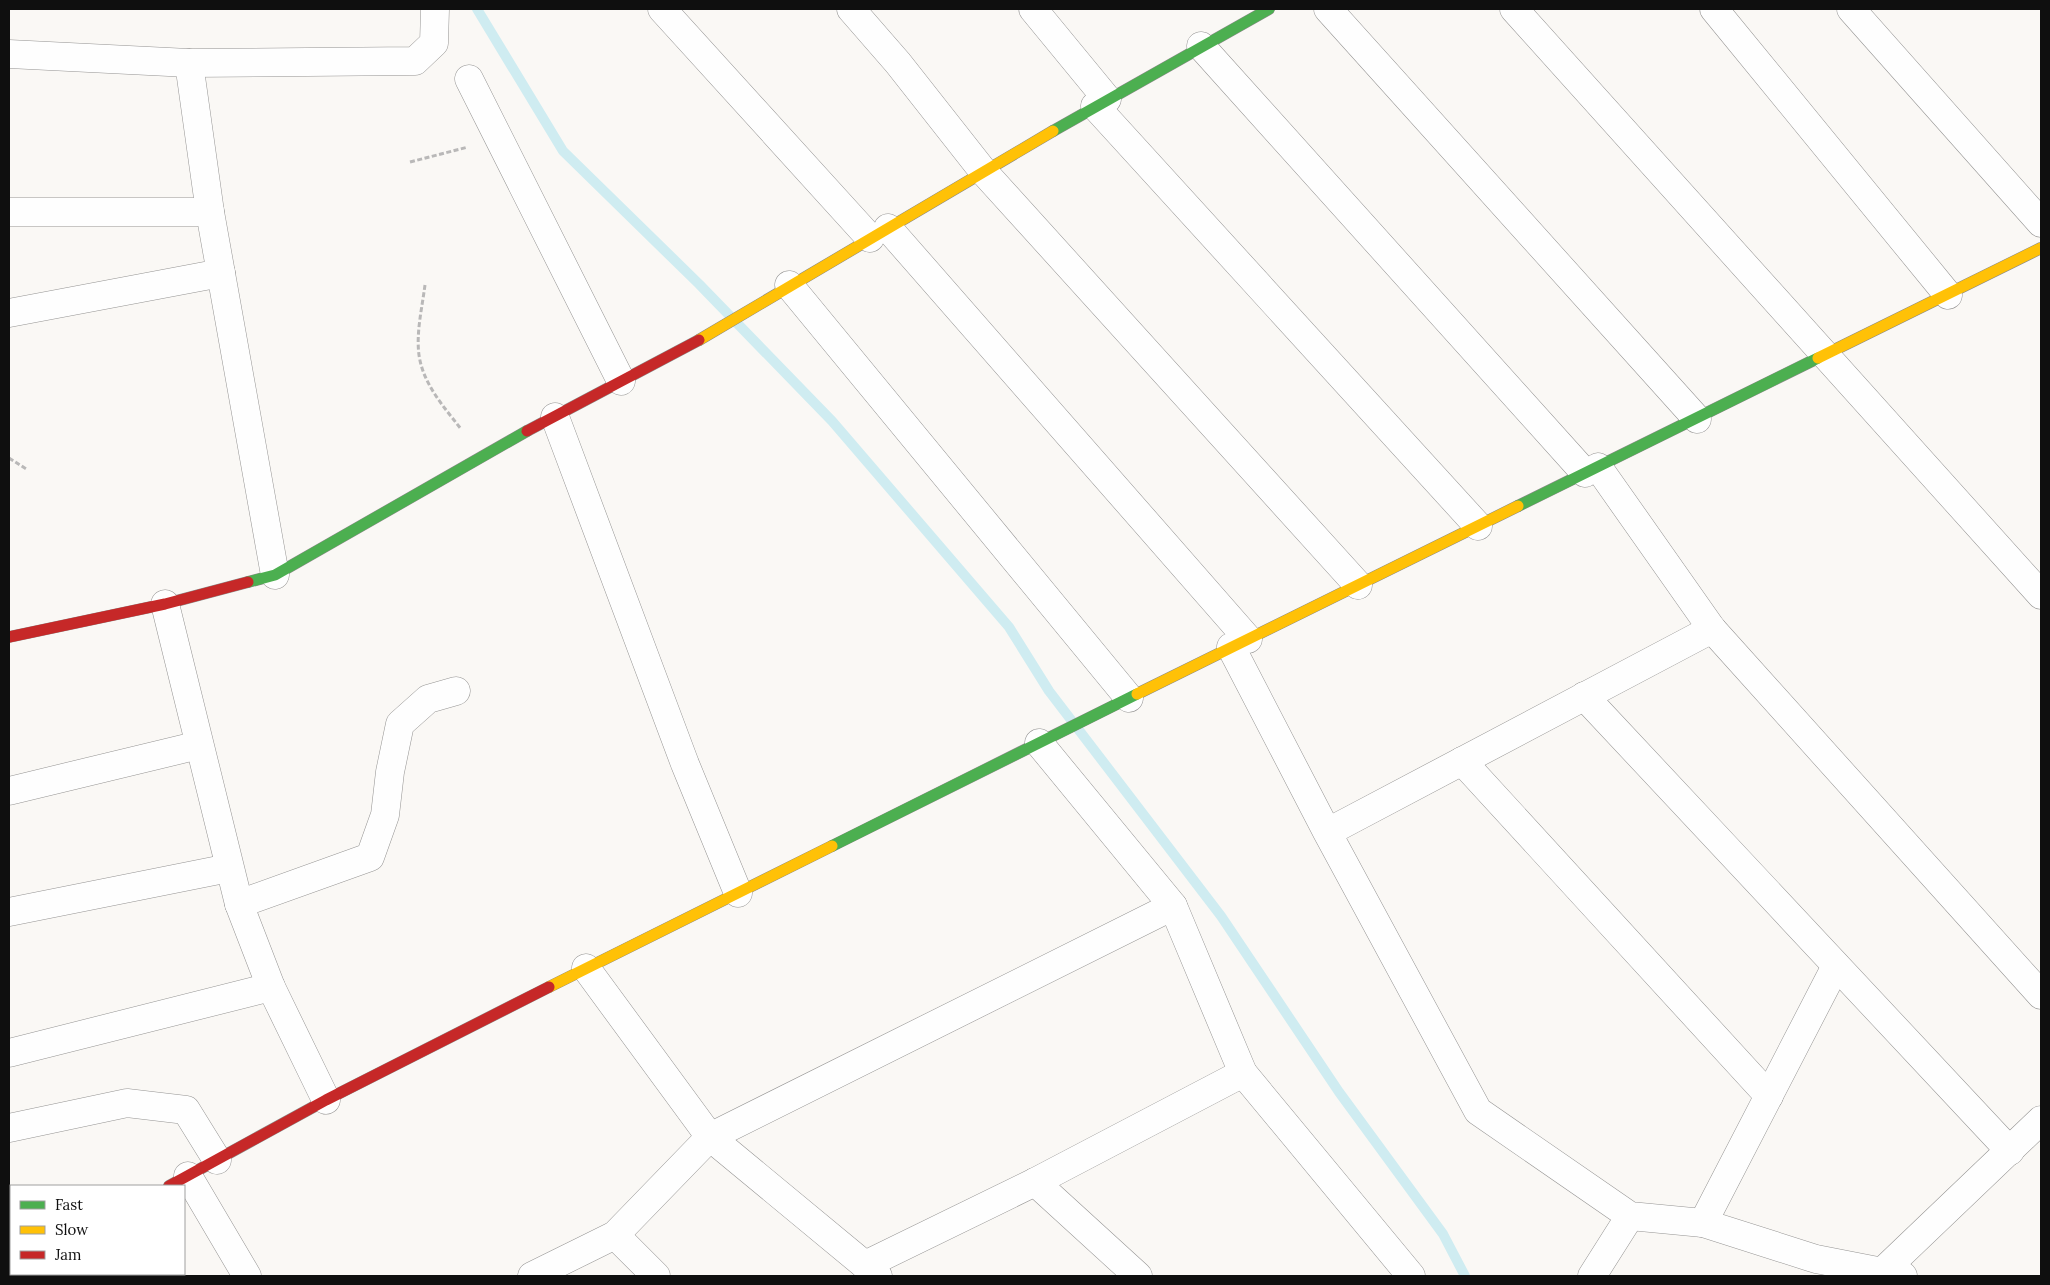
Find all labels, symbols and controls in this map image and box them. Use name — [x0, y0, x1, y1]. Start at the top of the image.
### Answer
legend — [10, 1185, 185, 1275]
text: Fast — [55, 1195, 83, 1214]
text: Slow — [55, 1220, 88, 1239]
text: Jam — [54, 1245, 82, 1264]

